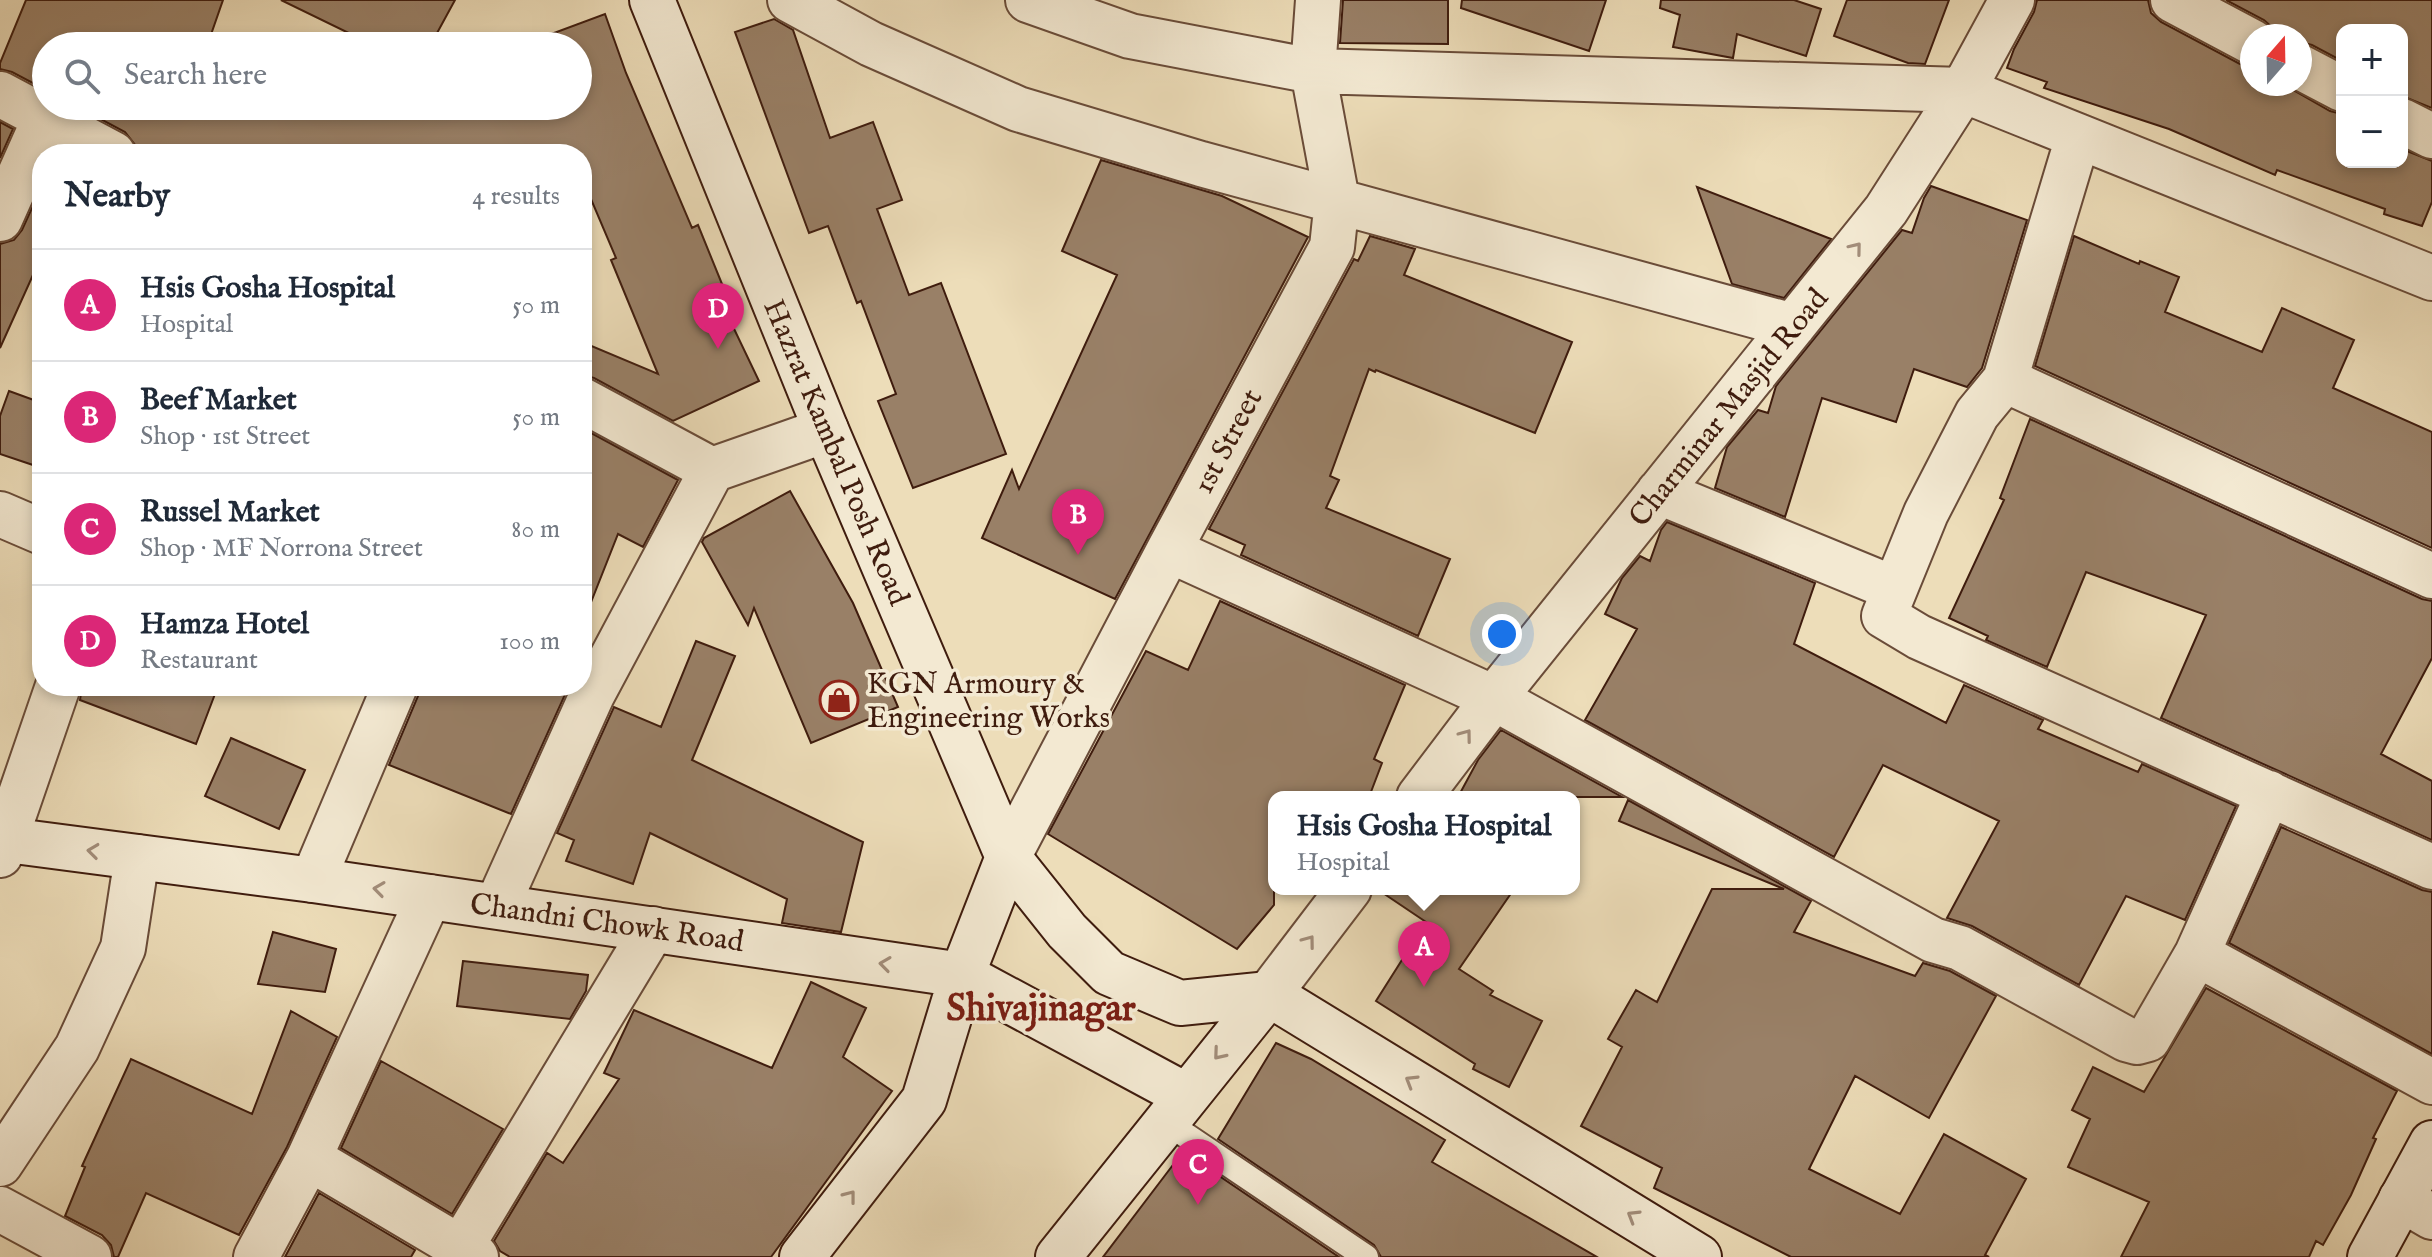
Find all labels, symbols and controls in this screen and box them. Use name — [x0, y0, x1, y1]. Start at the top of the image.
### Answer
north arrow — [2240, 24, 2312, 96]
map controls — [2336, 24, 2408, 168]
button: + — [2336, 24, 2408, 96]
search box — [32, 32, 592, 120]
icon: search — [60, 54, 104, 98]
text: Search here — [124, 57, 267, 95]
button: − — [2336, 96, 2408, 168]
text: Nearby — [64, 175, 170, 218]
text: 4 results — [472, 180, 560, 213]
one-way arrow — [1846, 242, 1860, 257]
text: Hsis Gosha Hospital — [140, 270, 395, 308]
street label: Charminar Masjid Road — [1622, 280, 1838, 535]
pin: D — [692, 283, 744, 349]
text: A — [81, 289, 99, 322]
text: 50 m — [512, 289, 560, 322]
street label: Hazrat Kambal Posh Road — [753, 294, 917, 612]
text: Hospital — [140, 308, 233, 341]
text: Beef Market — [140, 382, 297, 420]
street label: 1st Street — [1185, 383, 1272, 501]
text: B — [81, 401, 99, 434]
text: 50 m — [512, 401, 560, 434]
text: Shop · 1st Street — [140, 420, 310, 453]
pin: B — [1052, 489, 1104, 555]
text: Russel Market — [140, 494, 320, 532]
text: C — [81, 513, 99, 546]
text: 80 m — [511, 513, 560, 546]
text: Shop · MF Norrona Street — [140, 532, 423, 565]
text: Hamza Hotel — [140, 606, 309, 644]
your location — [1482, 614, 1522, 654]
text: D — [80, 625, 100, 658]
text: 100 m — [499, 625, 560, 658]
text: Restaurant — [140, 644, 258, 677]
place label: KGN Armoury & Engineering Works — [867, 666, 1110, 738]
shop icon: KGN Armoury & Engineering Works — [818, 679, 860, 721]
one-way arrow — [1457, 729, 1471, 744]
popup — [1268, 791, 1580, 895]
text: Hsis Gosha Hospital — [1296, 808, 1552, 846]
one-way arrow — [86, 843, 100, 860]
text: Hospital — [1296, 846, 1390, 879]
one-way arrow — [372, 881, 386, 898]
street label: Chandni Chowk Road — [467, 886, 747, 962]
pin: A — [1398, 921, 1450, 987]
one-way arrow — [1299, 935, 1313, 950]
one-way arrow — [878, 956, 892, 973]
district label: Shivajinagar — [946, 986, 1137, 1034]
one-way arrow — [1214, 1045, 1229, 1059]
one-way arrow — [1405, 1075, 1420, 1090]
pin: C — [1172, 1139, 1224, 1205]
one-way arrow — [840, 1190, 854, 1205]
one-way arrow — [1627, 1211, 1642, 1226]

